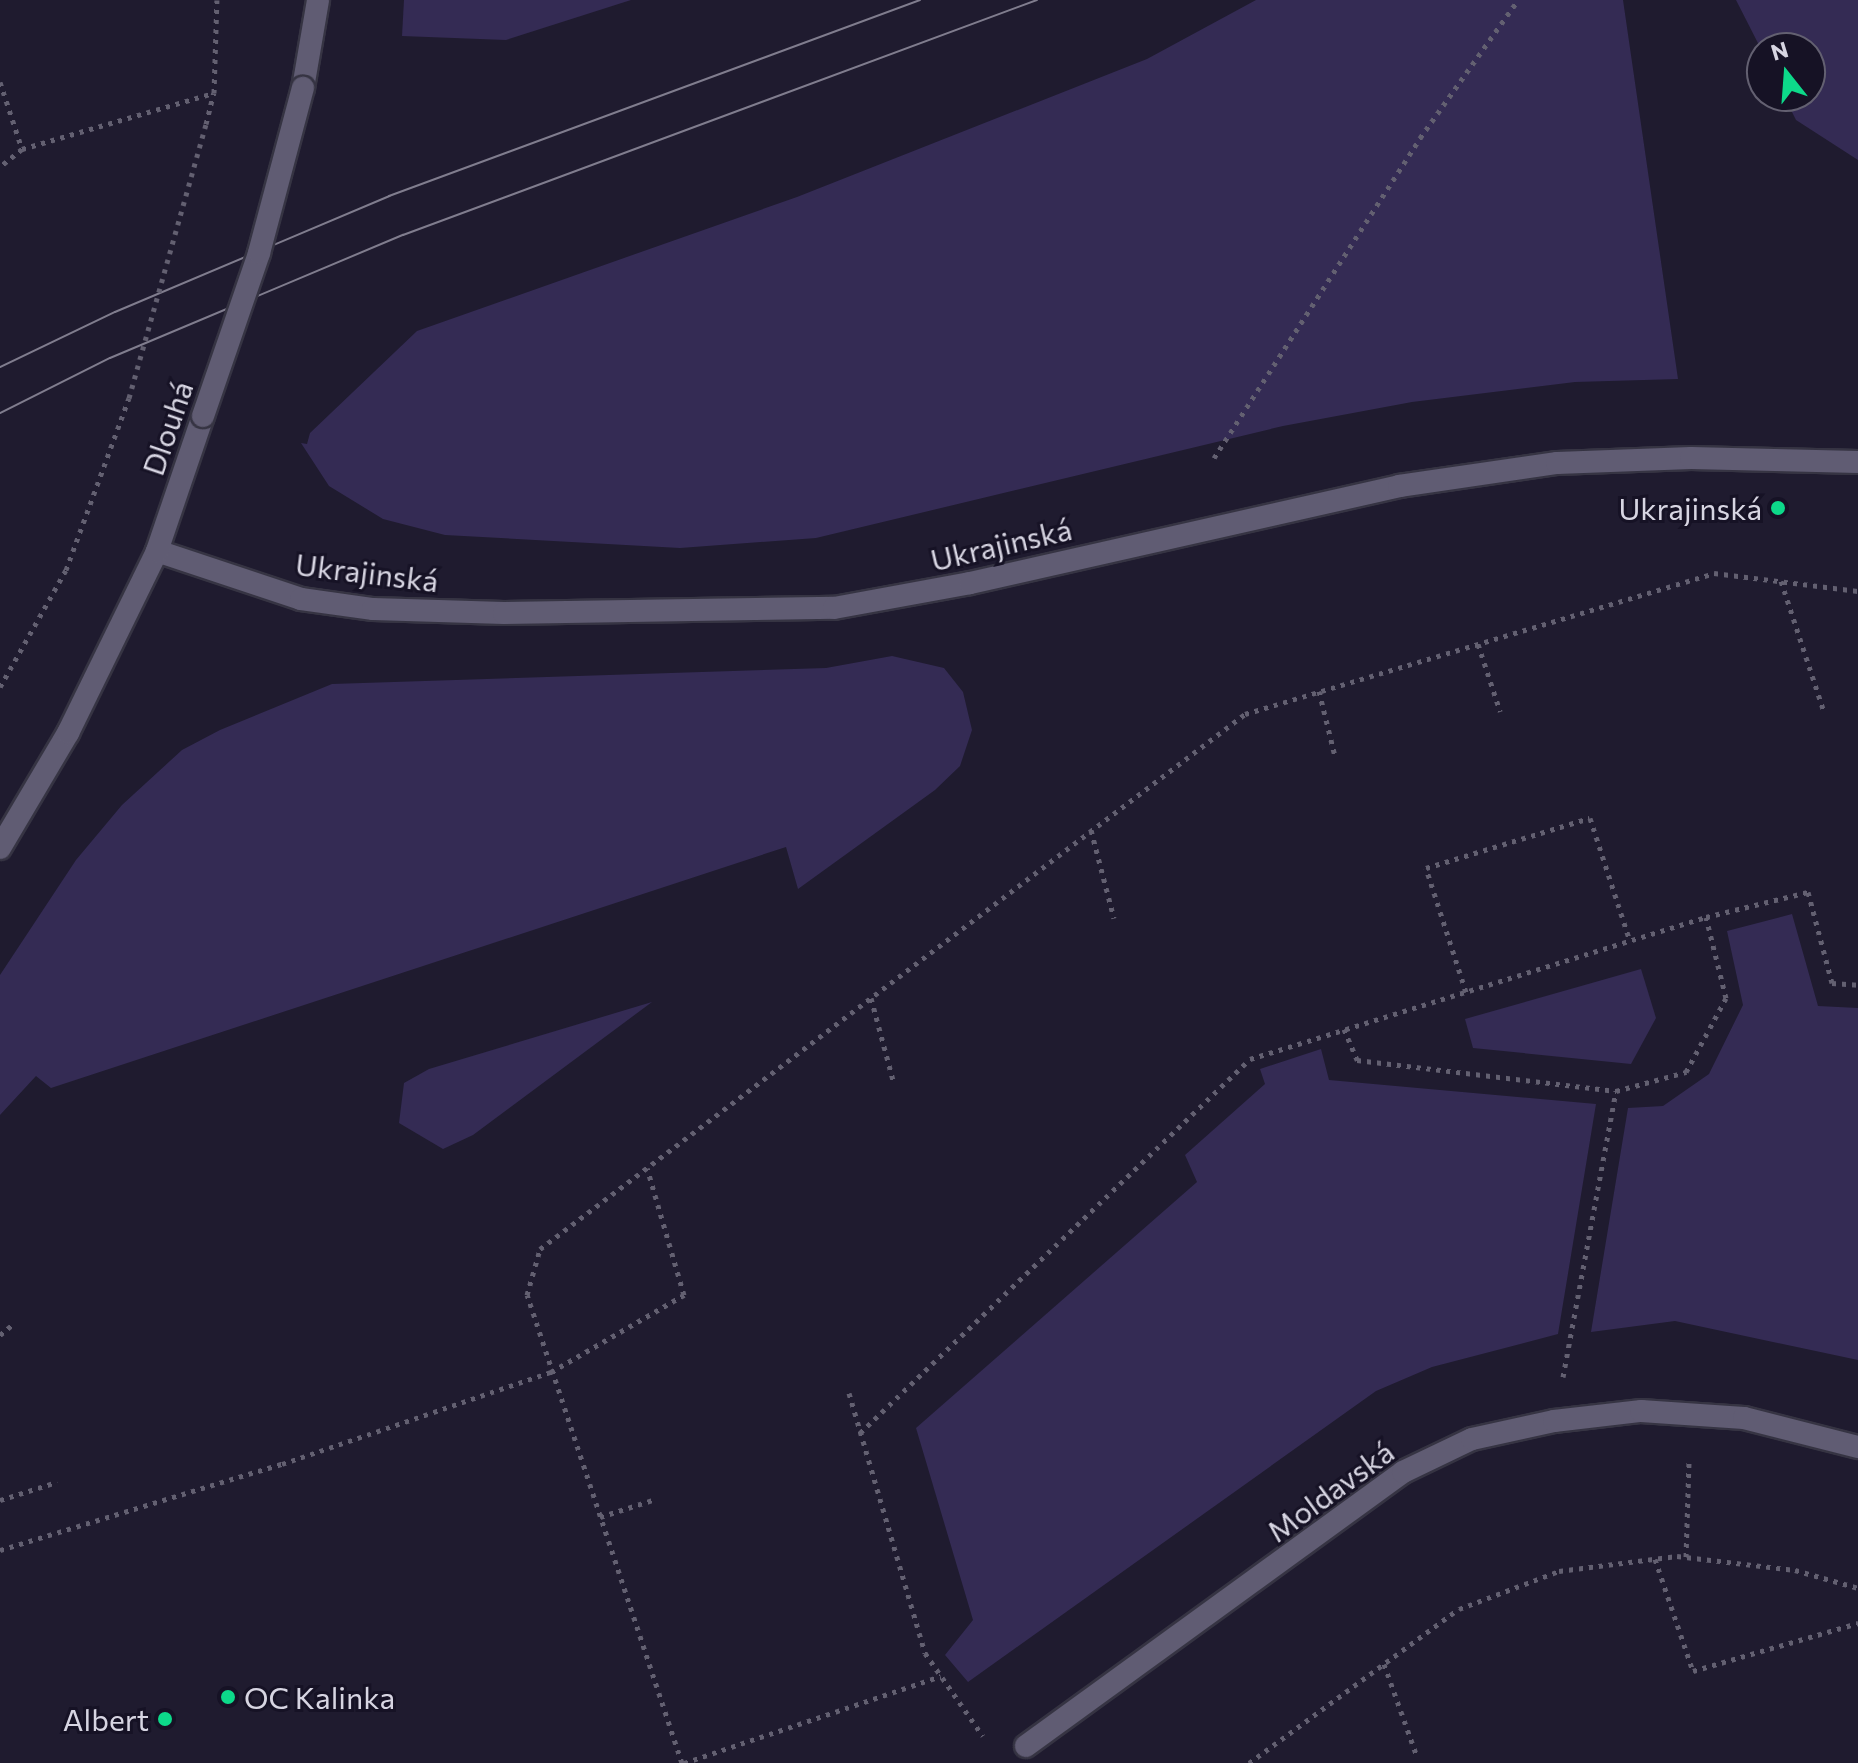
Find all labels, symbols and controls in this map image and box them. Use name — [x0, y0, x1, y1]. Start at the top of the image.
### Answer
north arrow — [1746, 32, 1826, 112]
text: N — [1768, 35, 1791, 66]
street label: Dlouhá — [134, 376, 200, 480]
place label: Ukrajinská — [1618, 490, 1762, 526]
marker: Ukrajinská — [1769, 499, 1787, 517]
street label: Ukrajinská — [927, 510, 1075, 578]
street label: Ukrajinská — [294, 545, 440, 599]
street label: Moldavská — [1260, 1433, 1400, 1549]
place label: OC Kalinka — [244, 1679, 395, 1715]
marker: OC Kalinka — [219, 1688, 237, 1706]
place label: Albert — [63, 1701, 149, 1737]
marker: Albert — [156, 1710, 174, 1728]

